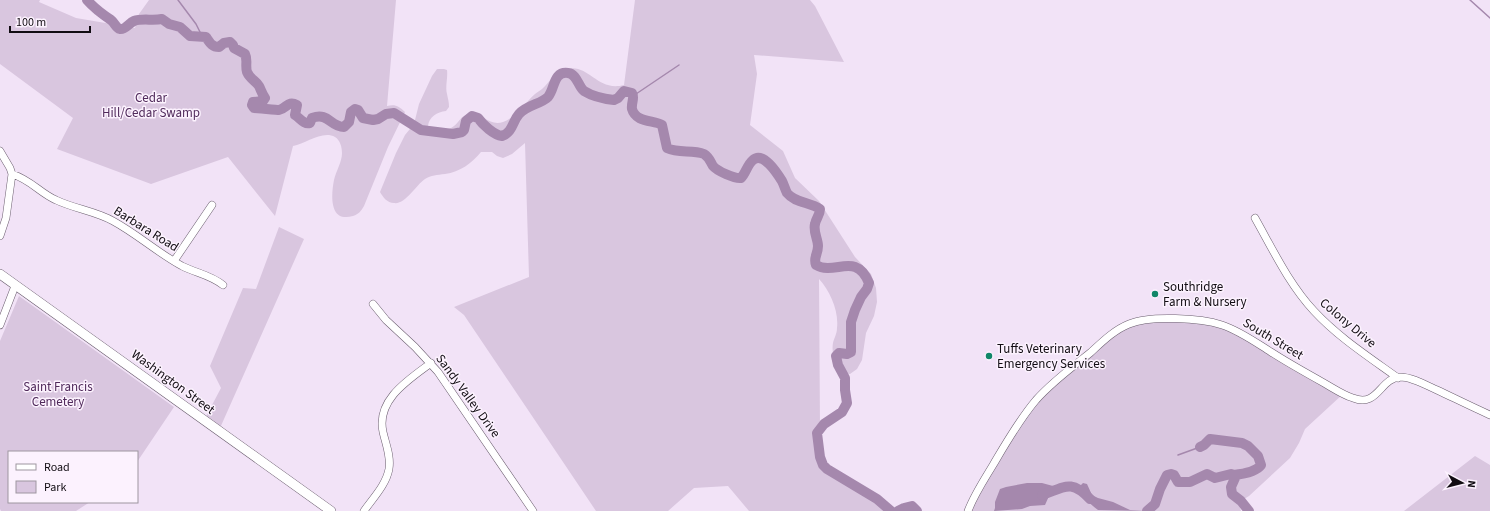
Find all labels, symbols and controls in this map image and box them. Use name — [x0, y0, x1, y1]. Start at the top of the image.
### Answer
scale bar — [10, 8, 90, 34]
text: 100 m — [16, 14, 46, 31]
park label: Cedar Hill/Cedar Swamp — [102, 89, 200, 122]
street label: Barbara Road — [110, 202, 182, 256]
place label: Southridge Farm & Nursery — [1163, 278, 1247, 311]
marker: Southridge Farm & Nursery — [1150, 289, 1160, 299]
street label: Colony Drive — [1316, 294, 1380, 352]
street label: South Street — [1239, 314, 1307, 364]
place label: Tuffs Veterinary Emergency Services — [997, 340, 1106, 373]
street label: Washington Street — [127, 345, 219, 419]
street label: Sandy Valley Drive — [431, 350, 505, 442]
marker: Tuffs Veterinary Emergency Services — [984, 351, 994, 361]
park label: Saint Francis Cemetery — [23, 378, 93, 411]
legend — [8, 451, 138, 503]
text: Road — [44, 459, 70, 476]
north arrow — [1442, 463, 1482, 503]
text: Park — [44, 479, 66, 496]
text: N — [1464, 480, 1479, 489]

